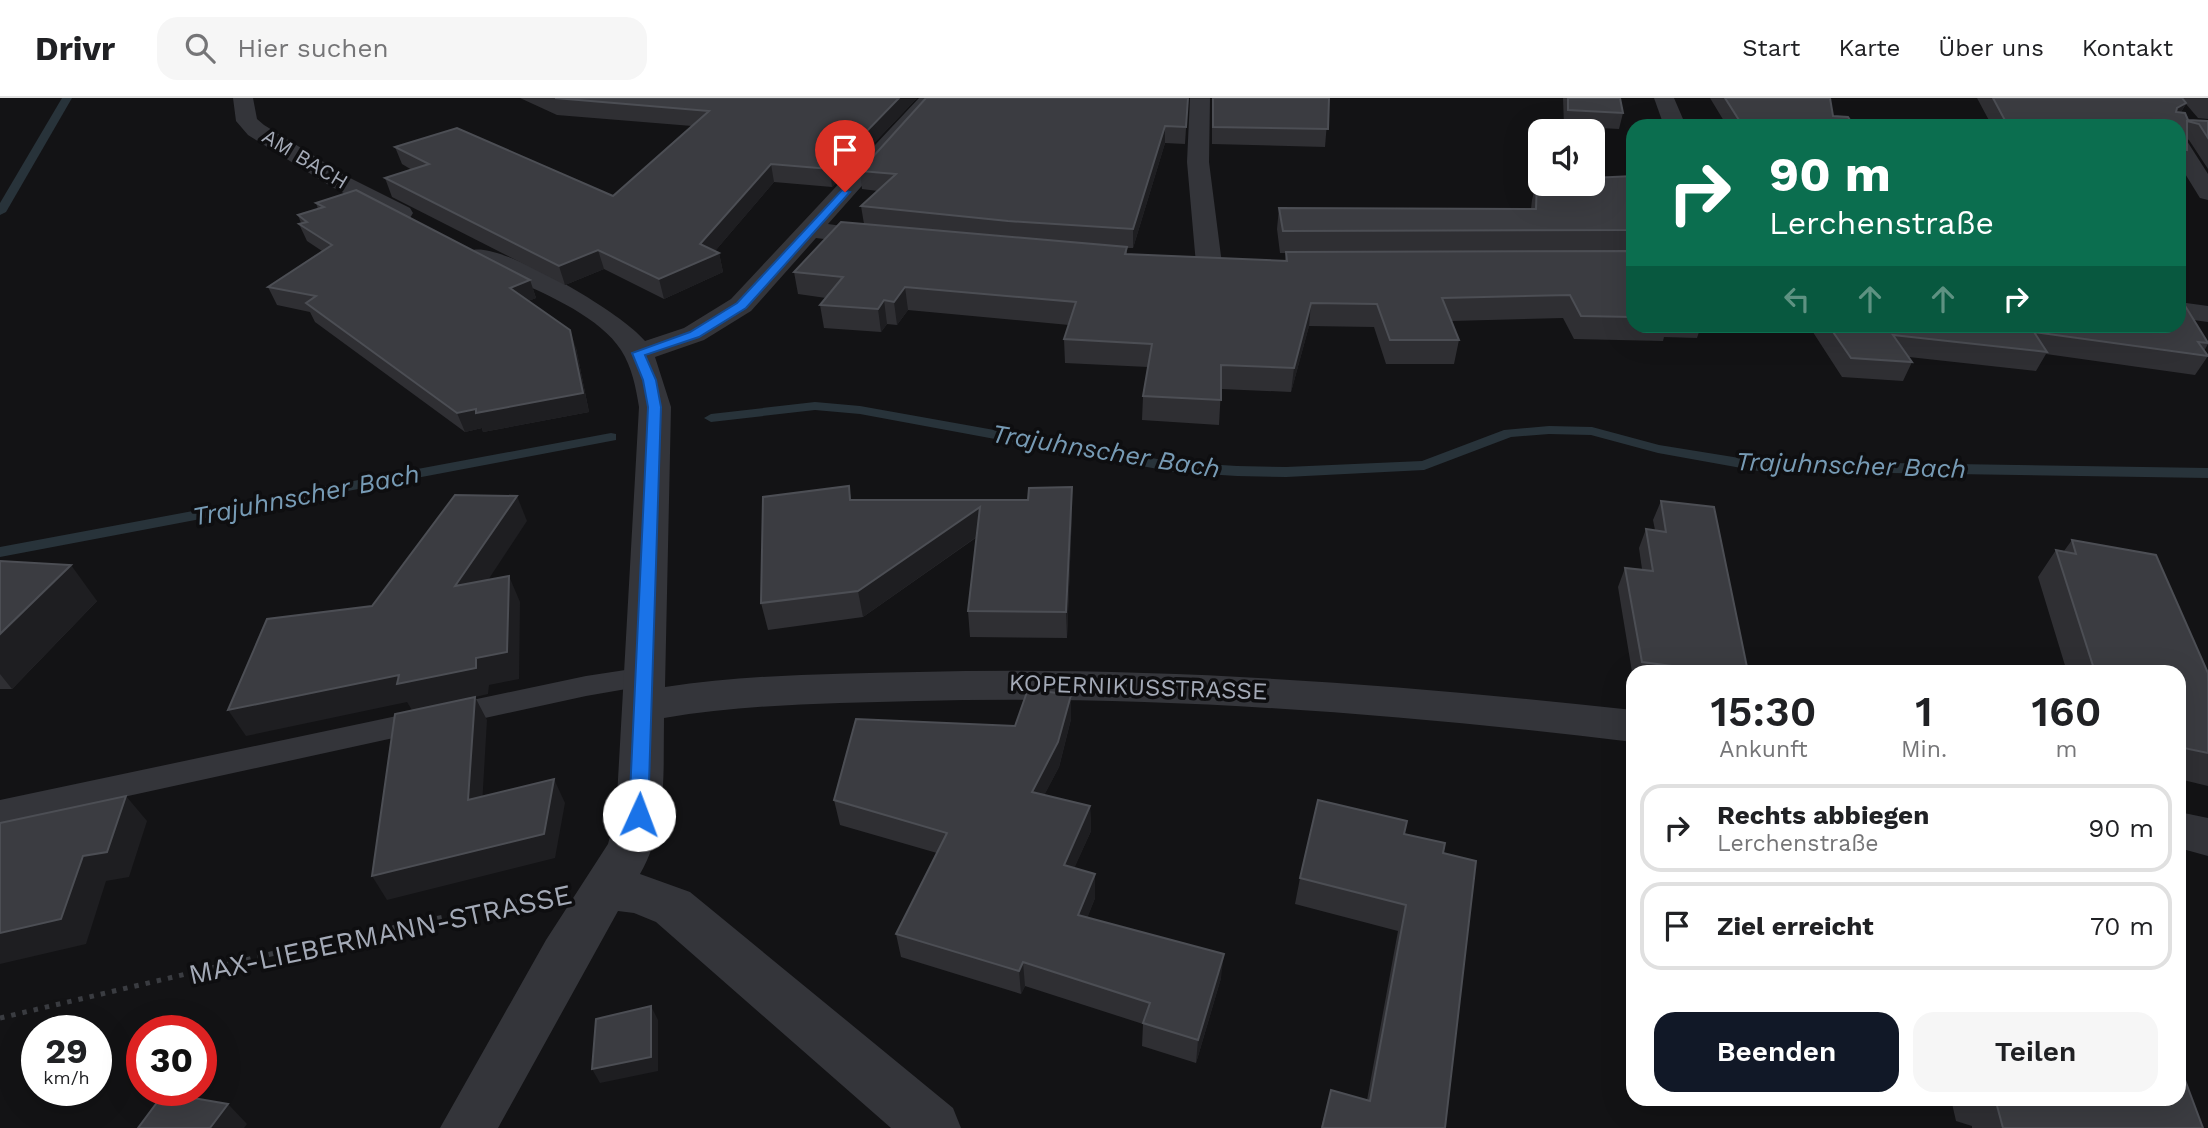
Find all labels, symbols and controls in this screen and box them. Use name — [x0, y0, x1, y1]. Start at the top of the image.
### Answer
search box — [157, 17, 647, 80]
text: Drivr — [35, 29, 115, 68]
icon: search — [181, 29, 219, 67]
text: Hier suchen — [237, 33, 389, 63]
text: Start — [1742, 34, 1800, 62]
text: Karte — [1838, 34, 1900, 62]
text: Über uns — [1938, 34, 2044, 62]
text: Kontakt — [2082, 34, 2173, 62]
map controls — [1528, 119, 1605, 196]
button: sound — [1528, 119, 1605, 196]
pin — [815, 120, 875, 192]
street label: AM BACH — [258, 123, 353, 194]
icon: arrive — [826, 131, 864, 169]
text: 90 m — [1769, 145, 1891, 203]
icon: right — [1654, 147, 1745, 238]
text: Lerchenstraße — [1769, 204, 1994, 242]
icon: left — [1778, 280, 1816, 318]
icon: ahead — [1851, 280, 1889, 318]
icon: ahead — [1924, 280, 1962, 318]
icon: right — [1997, 280, 2035, 318]
water label: Trajuhnscher Bach — [990, 418, 1222, 484]
water label: Trajuhnscher Bach — [1735, 446, 1967, 484]
water label: Trajuhnscher Bach — [190, 458, 422, 532]
street label: KOPERNIKUSSTRASSE — [1008, 668, 1268, 706]
text: 15:30 — [1710, 687, 1816, 736]
text: 1 — [1915, 687, 1933, 736]
text: 160 — [2032, 687, 2101, 736]
text: Ankunft — [1719, 736, 1808, 763]
text: Min. — [1901, 736, 1947, 763]
text: m — [2056, 736, 2077, 763]
position arrow — [602, 778, 676, 852]
text: Rechts abbiegen — [1717, 800, 1929, 830]
icon: right — [1658, 809, 1696, 847]
text: 90 m — [2088, 813, 2154, 843]
text: Lerchenstraße — [1717, 830, 1879, 857]
street label: MAX-LIEBERMANN-STRASSE — [186, 878, 575, 991]
icon: arrive — [1658, 907, 1696, 945]
text: Ziel erreicht — [1717, 911, 1874, 941]
text: 70 m — [2090, 911, 2154, 941]
button: Beenden — [1654, 1012, 1899, 1092]
button: Teilen — [1913, 1012, 2158, 1092]
speed limit sign: 30 — [126, 1015, 217, 1106]
text: 29 — [45, 1030, 88, 1072]
text: km/h — [43, 1067, 90, 1088]

